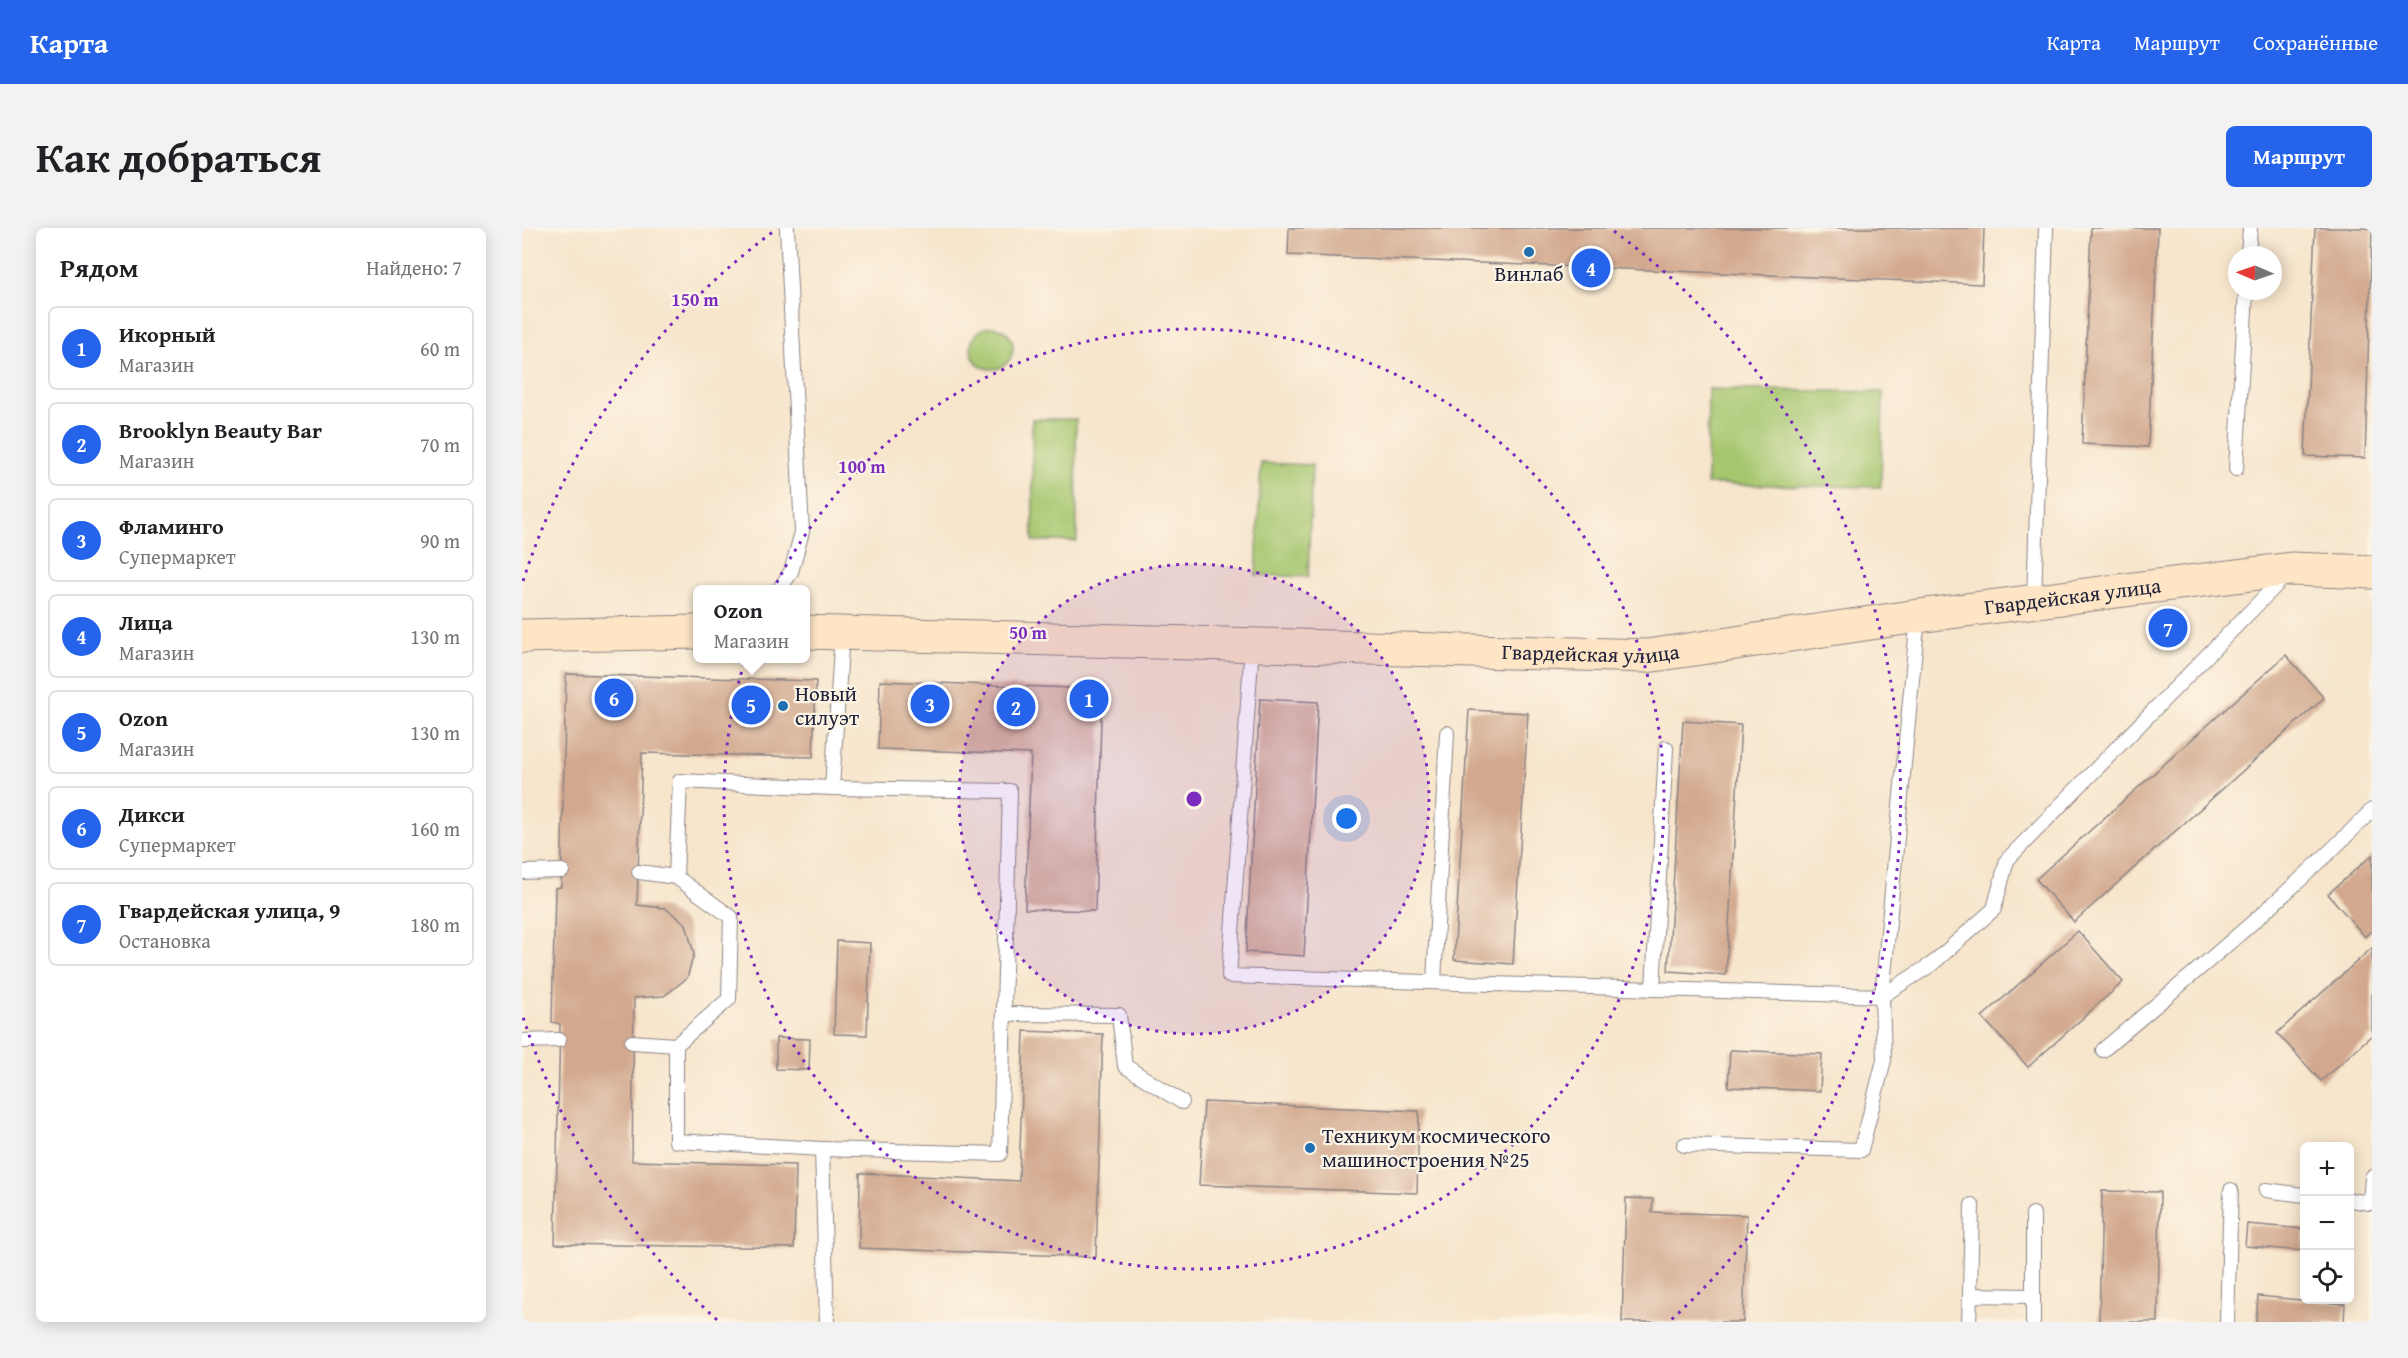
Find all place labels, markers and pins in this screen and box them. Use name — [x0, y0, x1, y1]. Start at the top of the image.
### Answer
marker: Винлаб — [1522, 245, 1536, 259]
pin: 4 — [1572, 246, 1610, 291]
place label: Винлаб — [1495, 258, 1563, 289]
pin: 7 — [2148, 606, 2188, 650]
pin: 6 — [594, 676, 634, 720]
pin: 1 — [1070, 676, 1108, 722]
place label: Новый силуэт — [795, 678, 859, 733]
pin: 5 — [732, 682, 770, 728]
pin: 3 — [910, 682, 950, 726]
pin: 2 — [996, 684, 1036, 730]
marker: Новый силуэт — [776, 699, 790, 713]
centre of rings — [1184, 789, 1204, 809]
place label: Техникум космического машиностроения №25 — [1322, 1120, 1551, 1175]
marker: Техникум космического машиностроения №25 — [1303, 1141, 1317, 1155]

